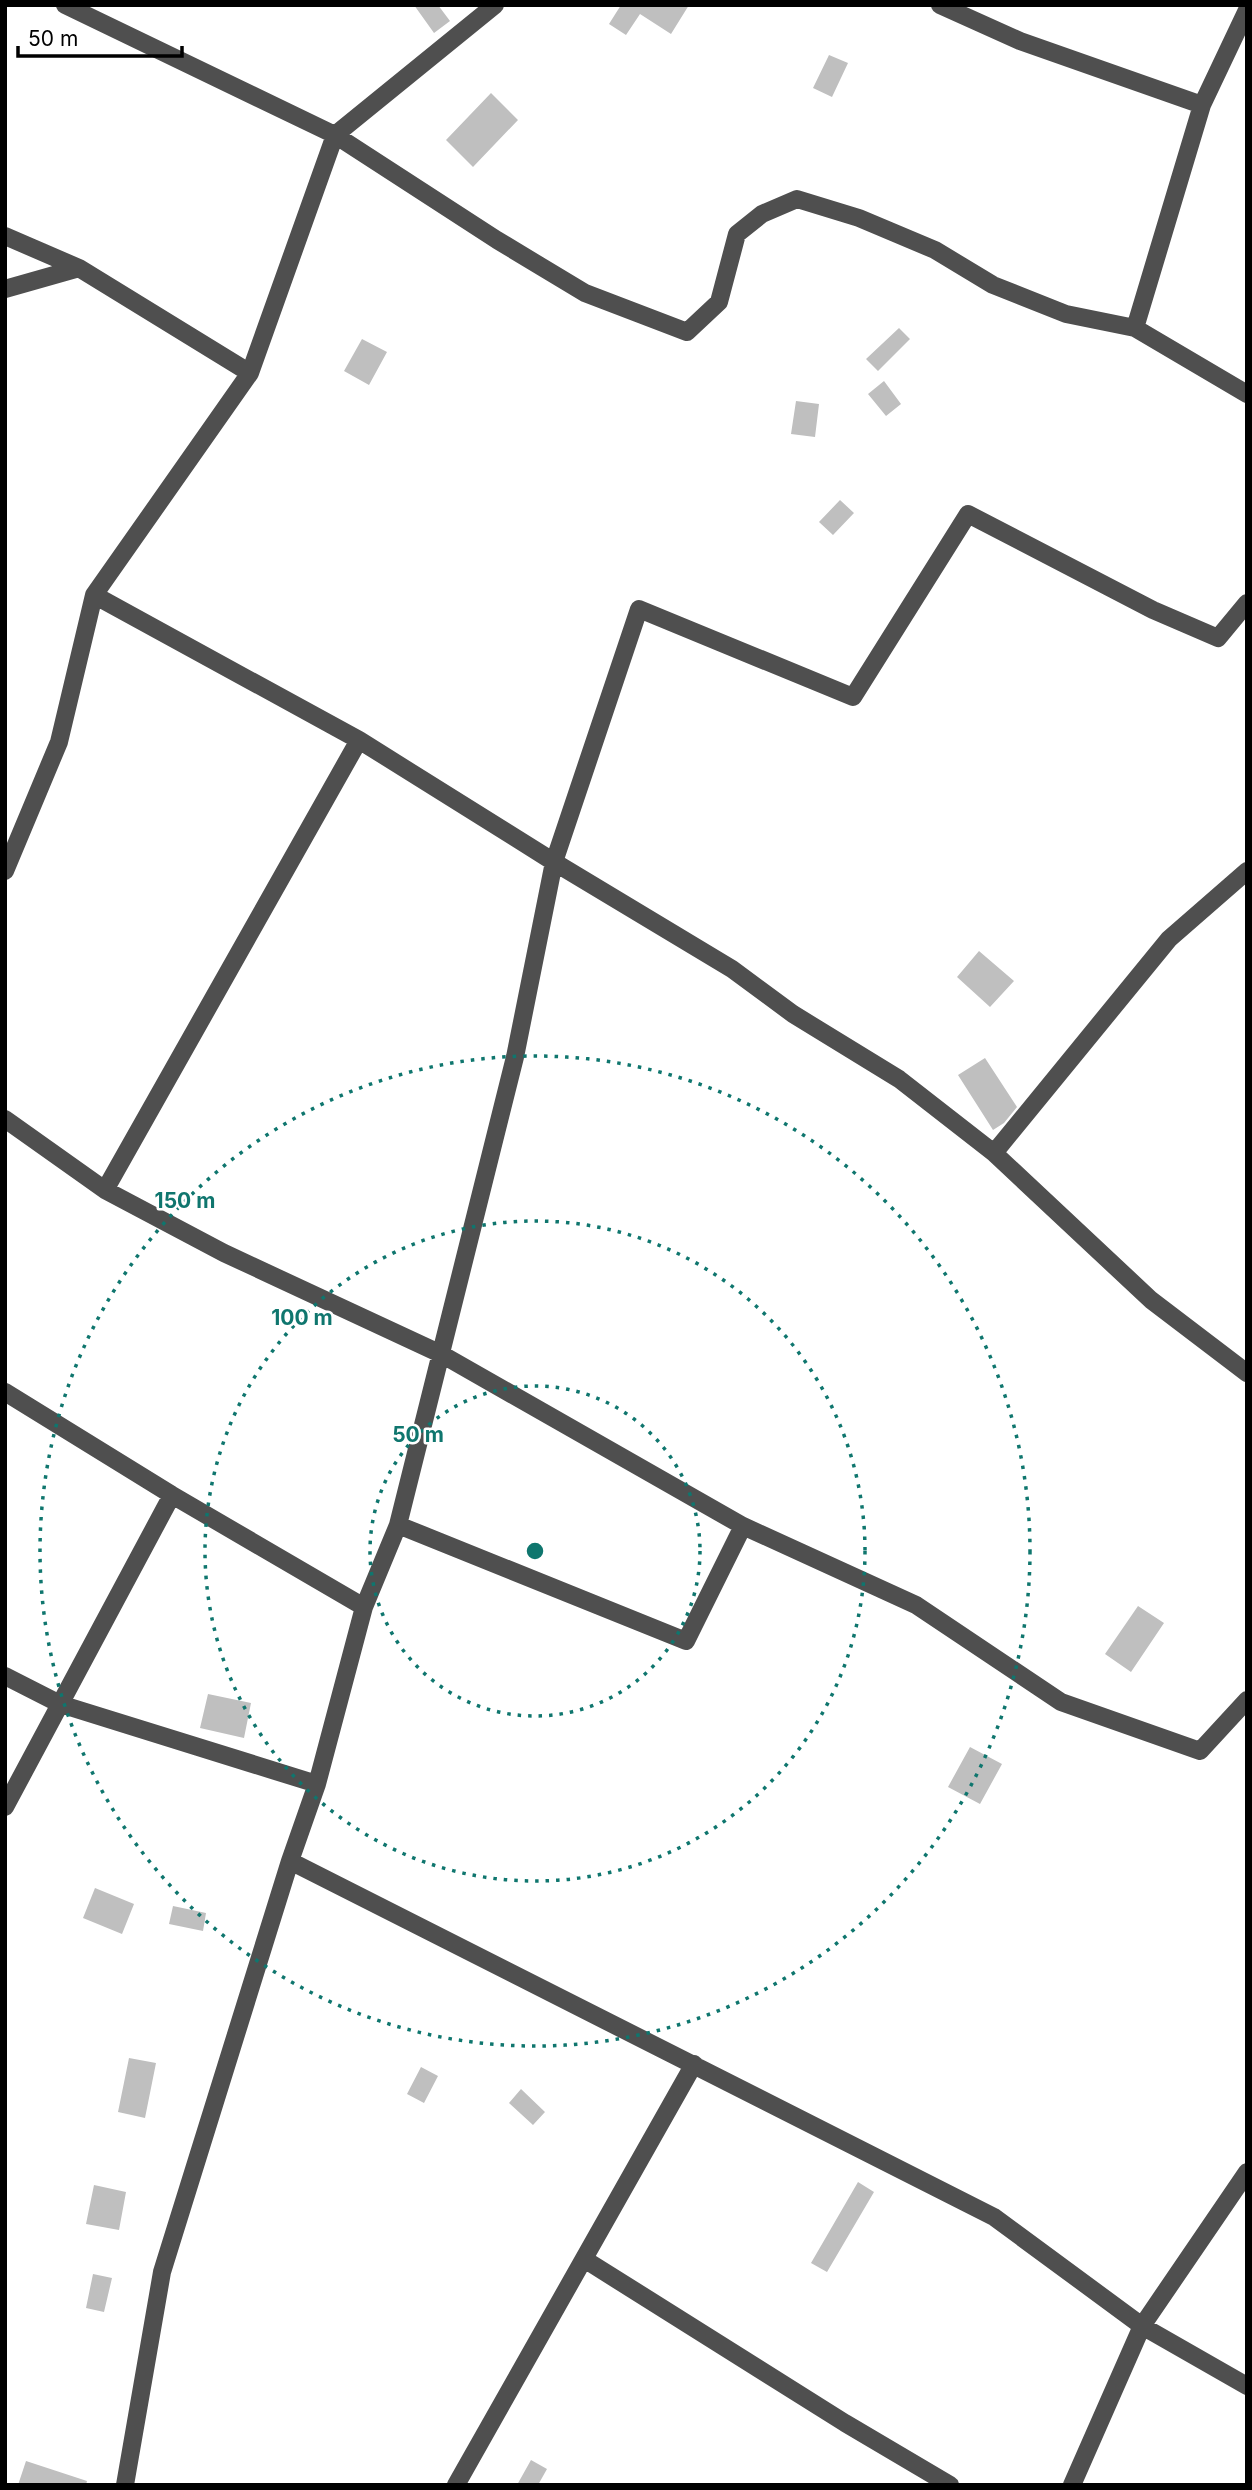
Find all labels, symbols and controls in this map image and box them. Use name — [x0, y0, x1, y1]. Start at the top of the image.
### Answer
scale bar — [18, 14, 182, 58]
text: 50 m — [28, 26, 78, 51]
text: 150 m — [155, 1188, 215, 1213]
text: 100 m — [271, 1305, 333, 1330]
text: 50 m — [392, 1422, 444, 1447]
centre of rings — [523, 1539, 547, 1563]

